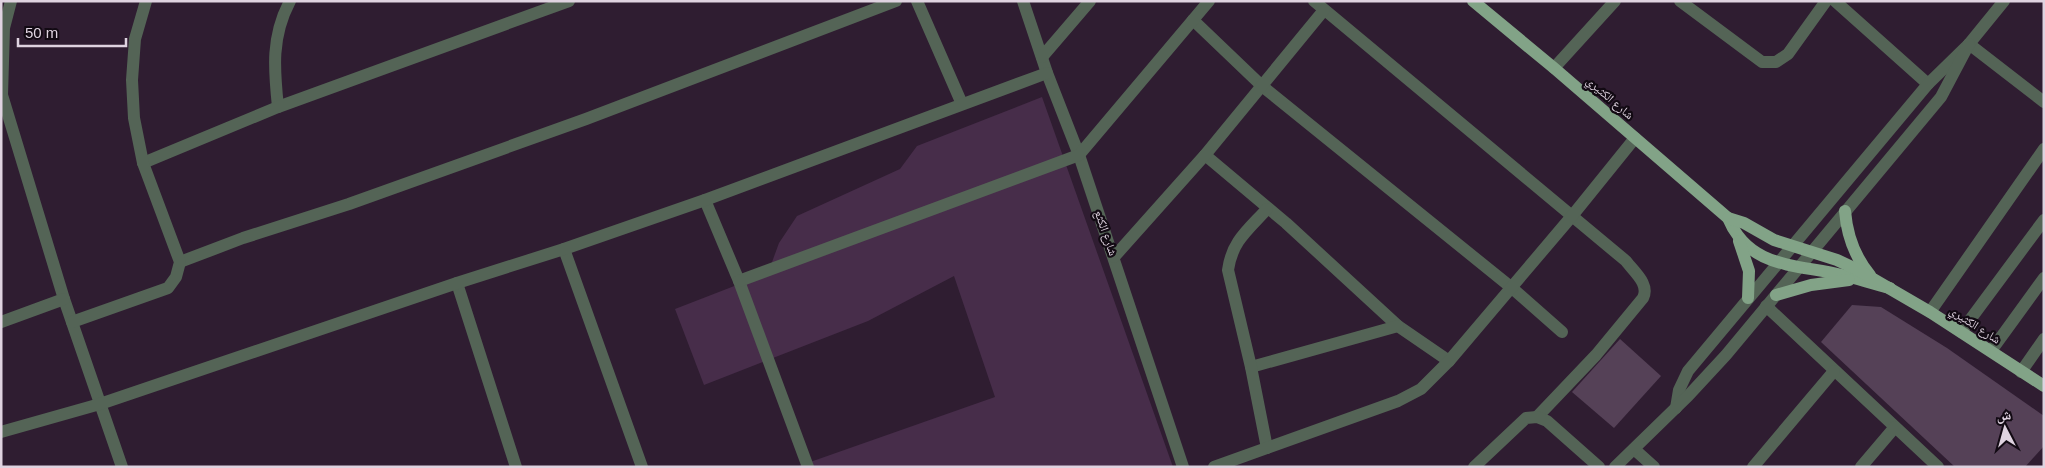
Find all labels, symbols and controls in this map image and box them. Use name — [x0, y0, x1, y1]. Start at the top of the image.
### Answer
scale bar — [18, 15, 125, 47]
text: 50 m — [25, 24, 58, 41]
street label: شارع الكثيري — [1582, 74, 1637, 125]
street label: شارع الكثع — [1091, 208, 1120, 258]
street label: شارع الكثيري — [1945, 303, 2003, 349]
north arrow — [1980, 403, 2030, 453]
text: ش — [1995, 406, 2012, 425]

